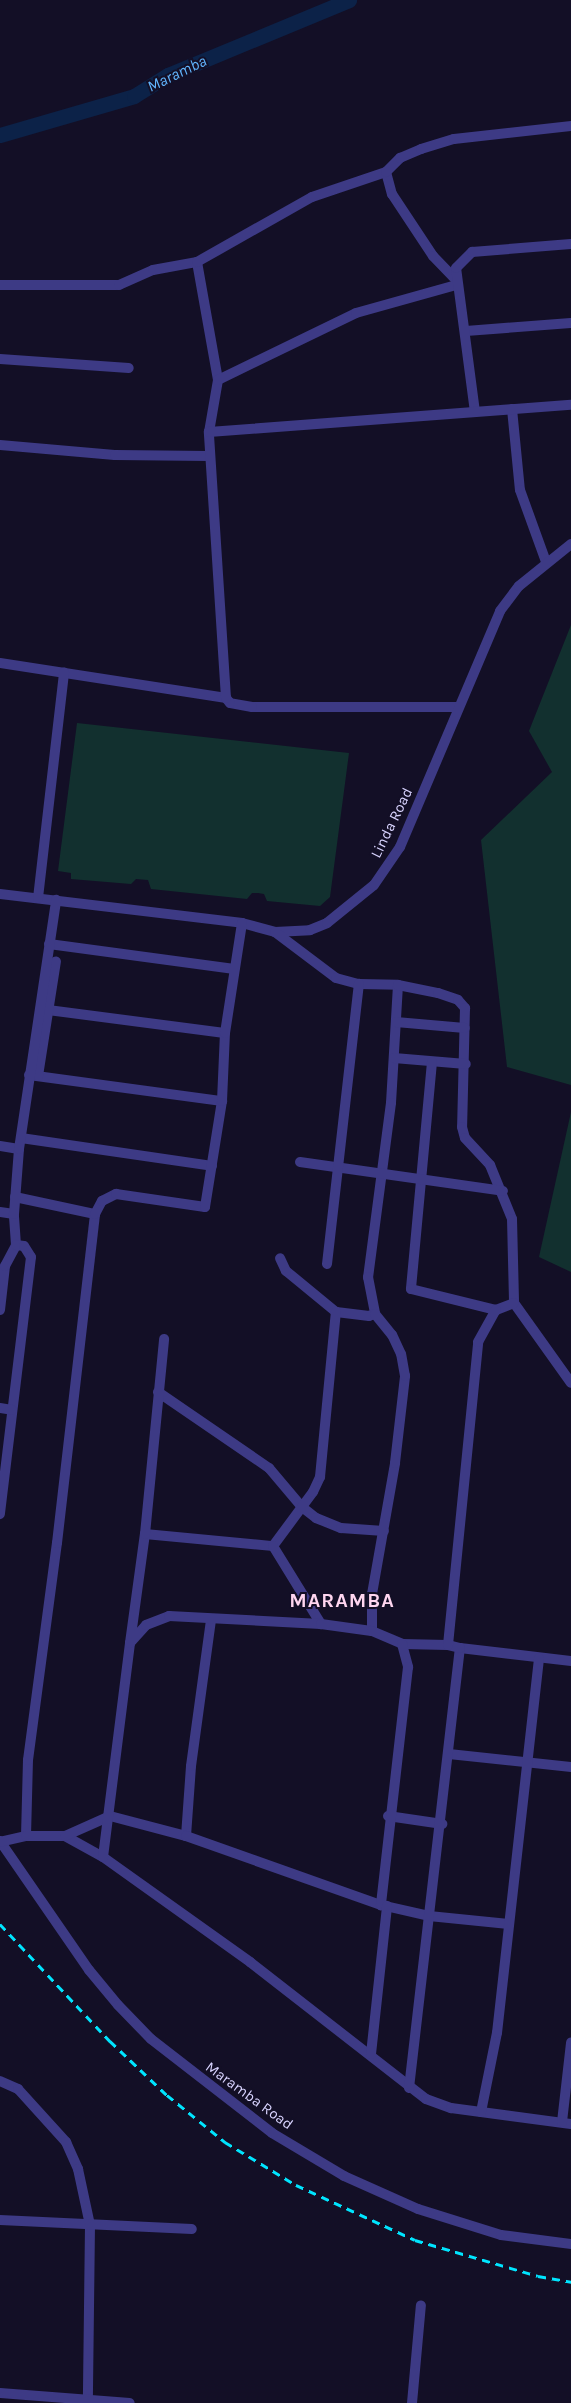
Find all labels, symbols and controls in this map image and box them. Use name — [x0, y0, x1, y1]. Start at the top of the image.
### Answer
water label: Maramba — [144, 51, 210, 97]
street label: Linda Road — [367, 785, 417, 861]
district label: MARAMBA — [288, 1588, 396, 1612]
street label: Maramba Road — [202, 2058, 296, 2134]

